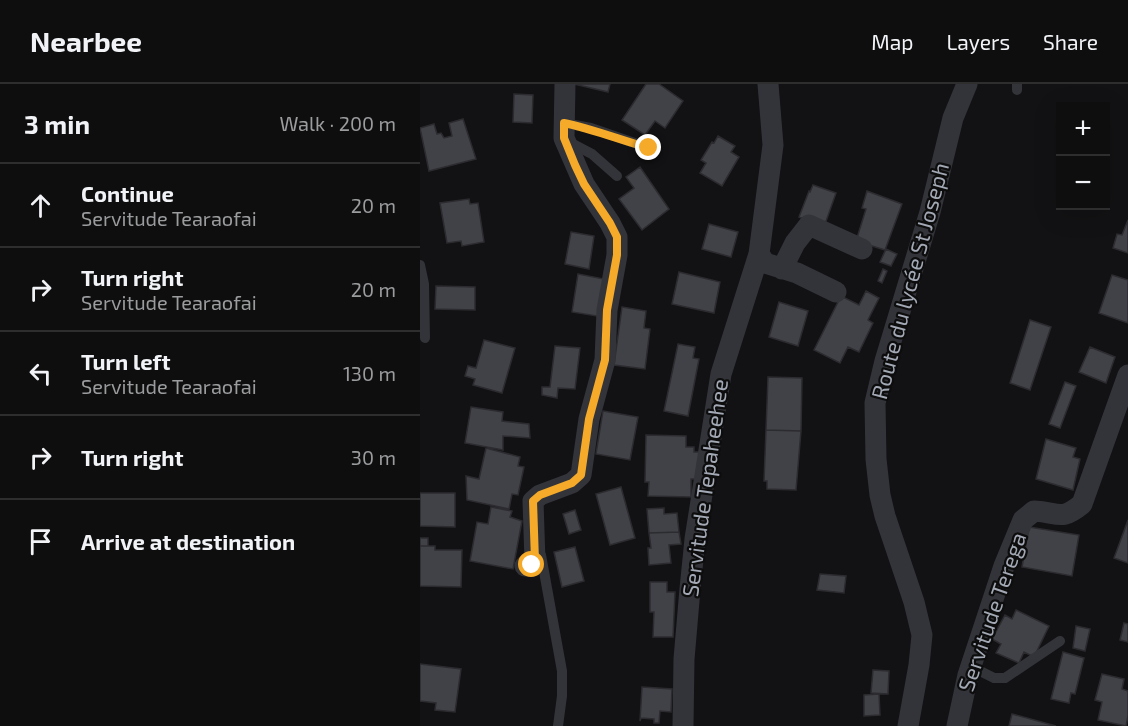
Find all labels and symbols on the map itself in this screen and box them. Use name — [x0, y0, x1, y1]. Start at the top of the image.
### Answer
route end — [635, 134, 661, 160]
street label: Route du lycée St Joseph — [865, 160, 953, 402]
street label: Servitude Tepaheehee — [676, 377, 732, 598]
street label: Servitude Terega — [952, 529, 1030, 695]
route start — [518, 551, 544, 577]

